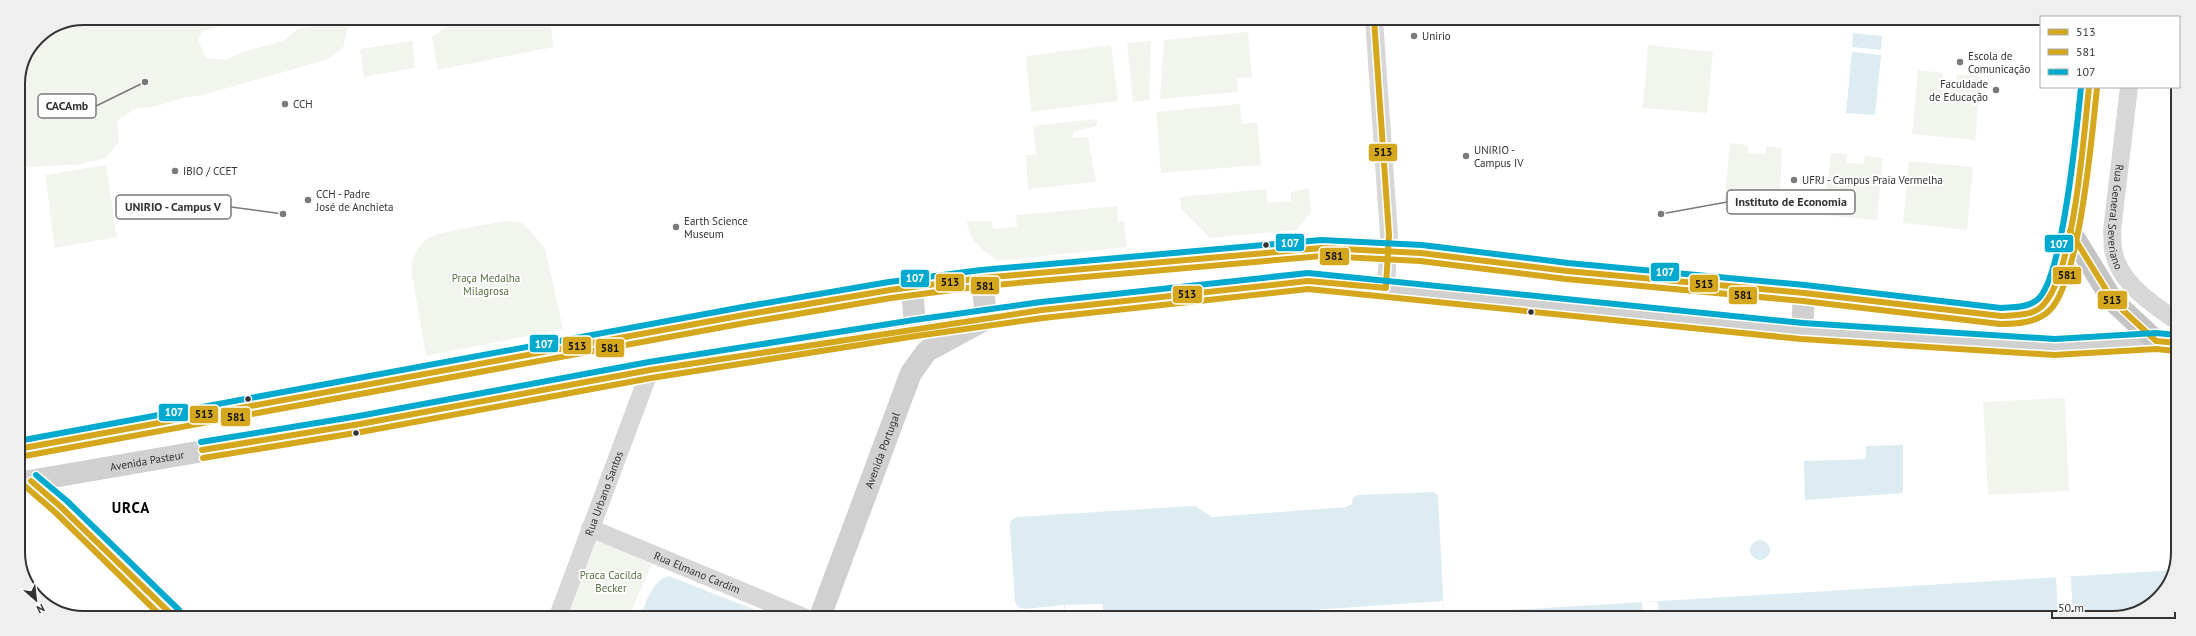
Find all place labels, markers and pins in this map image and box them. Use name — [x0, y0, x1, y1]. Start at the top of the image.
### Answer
place label: Unirio — [1422, 29, 1451, 43]
marker: Unirio — [1409, 31, 1419, 41]
place label: Escola de Comunicação — [1968, 49, 2030, 76]
marker: Escola de Comunicação — [1955, 57, 1965, 67]
place label: Faculdade de Educação — [1929, 77, 1988, 104]
marker: Faculdade de Educação — [1991, 85, 2001, 95]
callout: CACAmb — [38, 94, 96, 118]
place label: CCH — [293, 97, 313, 111]
marker: CCH — [280, 99, 290, 109]
place label: UNIRIO - Campus IV — [1474, 143, 1524, 170]
marker: UNIRIO - Campus IV — [1461, 151, 1471, 161]
place label: IBIO / CCET — [183, 164, 237, 178]
marker: IBIO / CCET — [170, 166, 180, 176]
place label: UFRJ - Campus Praia Vermelha — [1802, 173, 1943, 187]
marker: UFRJ - Campus Praia Vermelha — [1789, 175, 1799, 185]
place label: CCH - Padre José de Anchieta — [315, 187, 394, 214]
callout: Instituto de Economia — [1727, 190, 1855, 214]
callout: UNIRIO - Campus V — [116, 195, 231, 219]
marker: CCH - Padre José de Anchieta — [303, 195, 313, 205]
place label: Earth Science Museum — [684, 214, 748, 241]
marker: Earth Science Museum — [671, 222, 681, 232]
unlabelled marker — [1261, 240, 1271, 250]
unlabelled marker — [1526, 307, 1536, 317]
unlabelled marker — [243, 394, 253, 404]
unlabelled marker — [351, 428, 361, 438]

